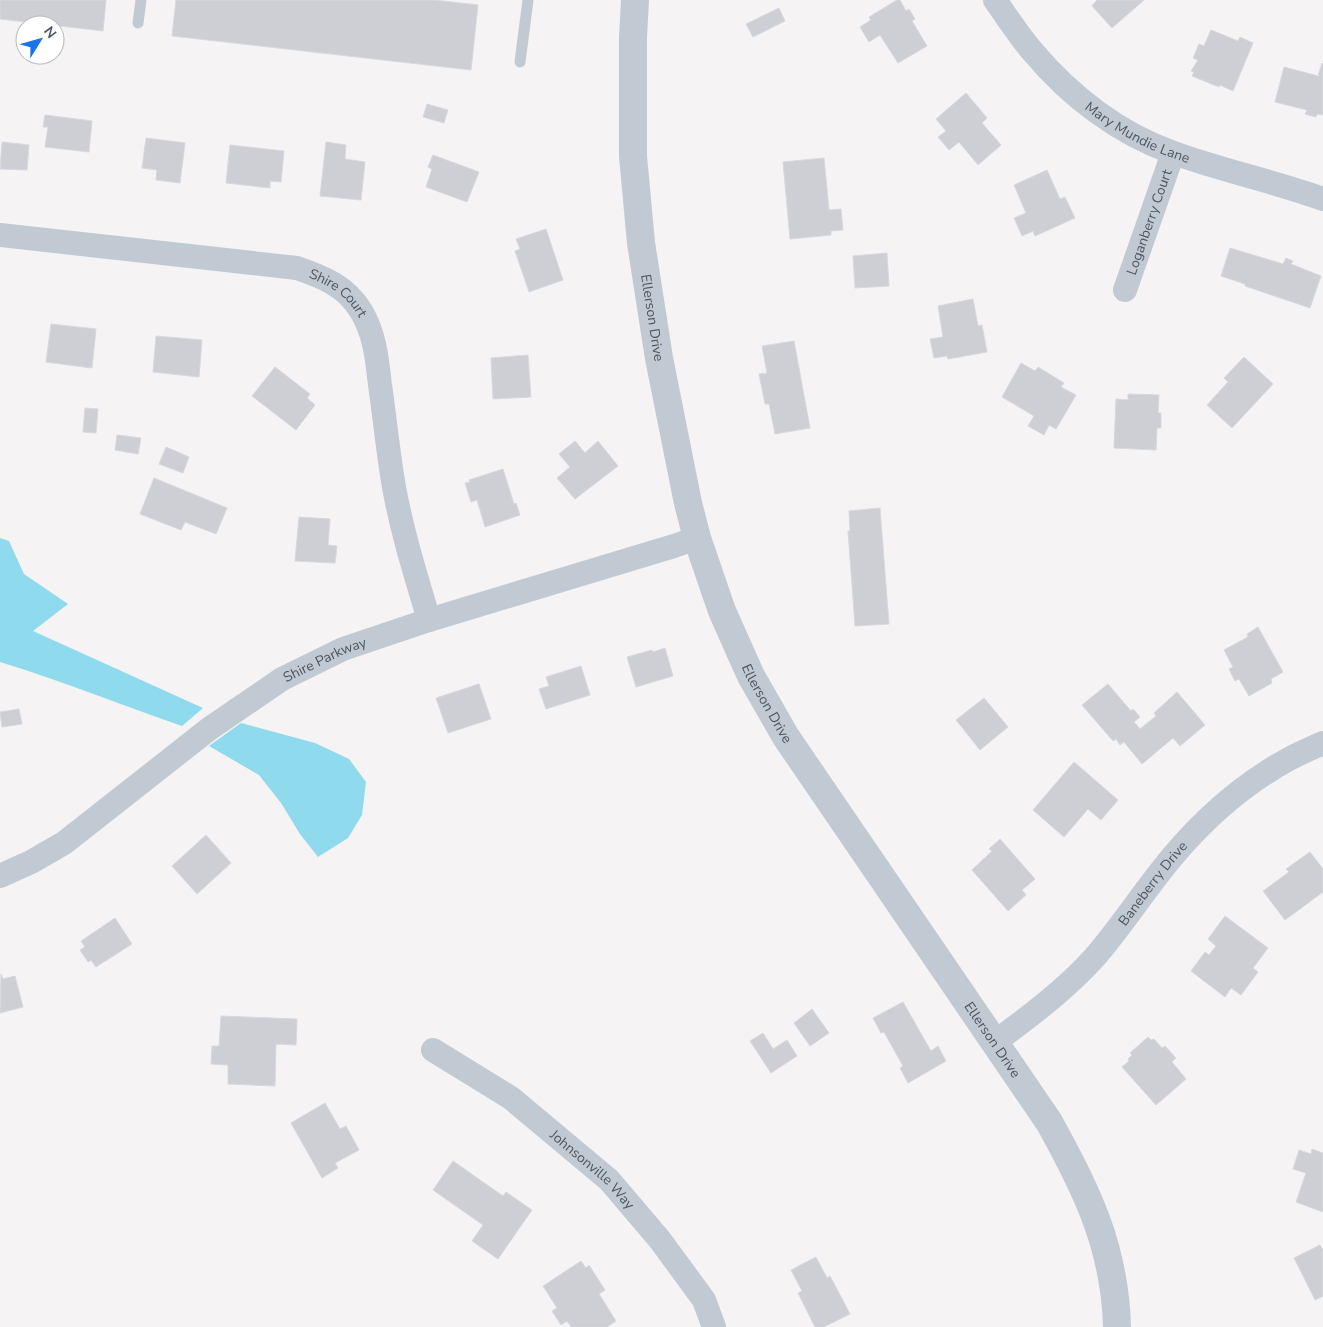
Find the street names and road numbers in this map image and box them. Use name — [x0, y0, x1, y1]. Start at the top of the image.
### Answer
street label: Mary Mundie Lane — [1081, 97, 1192, 168]
street label: Loganberry Court — [1122, 167, 1177, 278]
street label: Shire Court — [306, 264, 372, 321]
street label: Ellerson Drive — [636, 273, 668, 363]
street label: Shire Parkway — [280, 633, 370, 687]
street label: Ellerson Drive — [737, 661, 797, 747]
street label: Baneberry Drive — [1114, 837, 1192, 930]
street label: Ellerson Drive — [960, 998, 1025, 1082]
street label: Johnsonville Way — [545, 1125, 639, 1214]

